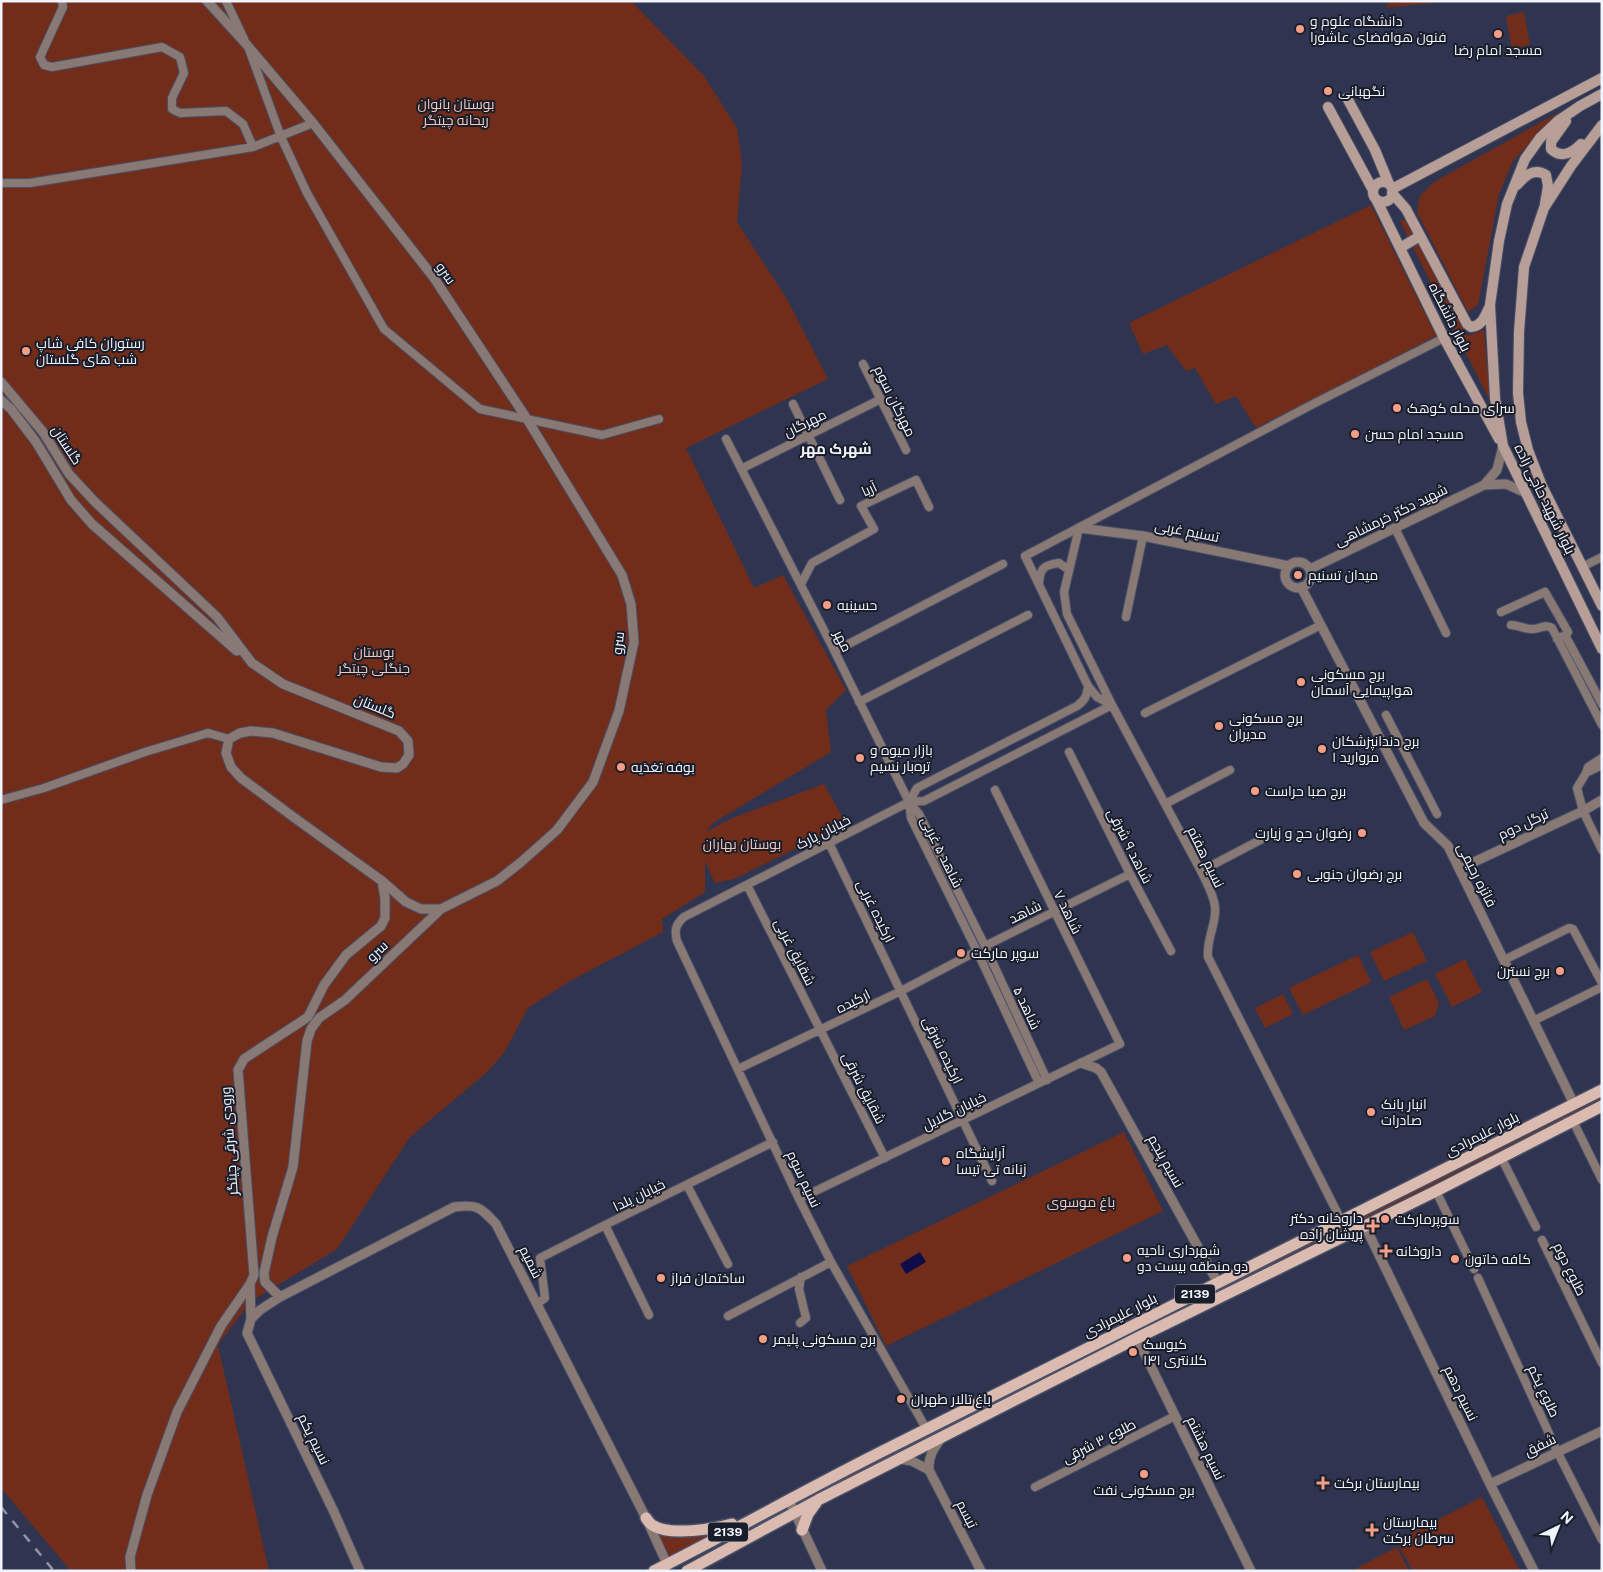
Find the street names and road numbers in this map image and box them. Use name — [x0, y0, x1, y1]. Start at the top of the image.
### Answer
street label: سرو — [433, 259, 459, 287]
street label: بلوار دانشگاه — [1426, 280, 1474, 354]
street label: مهرگان سوم — [869, 363, 919, 440]
street label: مهرگان — [781, 406, 829, 440]
street label: گلستان — [48, 422, 86, 468]
street label: بلوار شهید حاجی زاده — [1511, 441, 1579, 557]
street label: آریا — [859, 478, 880, 499]
street label: شهید دکتر خرمشاهی — [1332, 481, 1450, 549]
street label: تسنیم غربی — [1153, 517, 1221, 547]
street label: مهر — [830, 626, 855, 655]
street label: سرو — [609, 631, 627, 655]
street label: گلستان — [352, 690, 398, 722]
street label: ترگل دوم — [1495, 805, 1552, 844]
street label: شاهد ۹ شرقی — [1104, 806, 1156, 886]
street label: خیابان پارک — [793, 811, 854, 854]
street label: شاهد ۵ غربی — [918, 814, 966, 890]
street label: نسیم هفتم — [1183, 824, 1228, 891]
street label: فائزه رحیمی — [1454, 840, 1500, 910]
street label: ارکیده غربی — [854, 877, 898, 945]
street label: شاهد ۷ — [1051, 888, 1085, 936]
street label: شاهد — [1006, 897, 1044, 927]
street label: شقایق غربی — [770, 916, 819, 989]
street label: سرو — [363, 937, 391, 965]
street label: شاهد ۵ — [1010, 984, 1044, 1032]
street label: ارکیده — [833, 986, 873, 1016]
street label: ارکیده شرقی — [920, 1014, 966, 1086]
street label: شقایق شرقی — [838, 1050, 889, 1127]
street label: ورودی شرقی چیتگر — [217, 1086, 243, 1197]
street label: خیابان گلایل — [919, 1089, 989, 1133]
street label: بلوار علیمرادی — [1443, 1109, 1521, 1159]
street label: نسیم پنجم — [1143, 1132, 1187, 1191]
street label: نسیم سوم — [782, 1148, 824, 1211]
street label: خیابان یلدا — [610, 1176, 668, 1214]
street label: طلوع دوم — [1549, 1240, 1590, 1299]
street label: شمیم — [514, 1243, 546, 1282]
road number: 2139 — [1175, 1285, 1215, 1304]
street label: بلوار علیمرادی — [1081, 1290, 1159, 1340]
street label: طلوع یکم — [1523, 1362, 1563, 1421]
street label: نسیم دهم — [1439, 1363, 1481, 1424]
street label: نسیم یکم — [293, 1411, 333, 1468]
street label: نسیم هشتم — [1182, 1413, 1228, 1483]
street label: طلوع ۳ شرقی — [1060, 1416, 1139, 1467]
street label: شفق — [1522, 1431, 1559, 1460]
street label: تبسم — [951, 1497, 981, 1532]
road number: 2139 — [708, 1522, 748, 1541]

